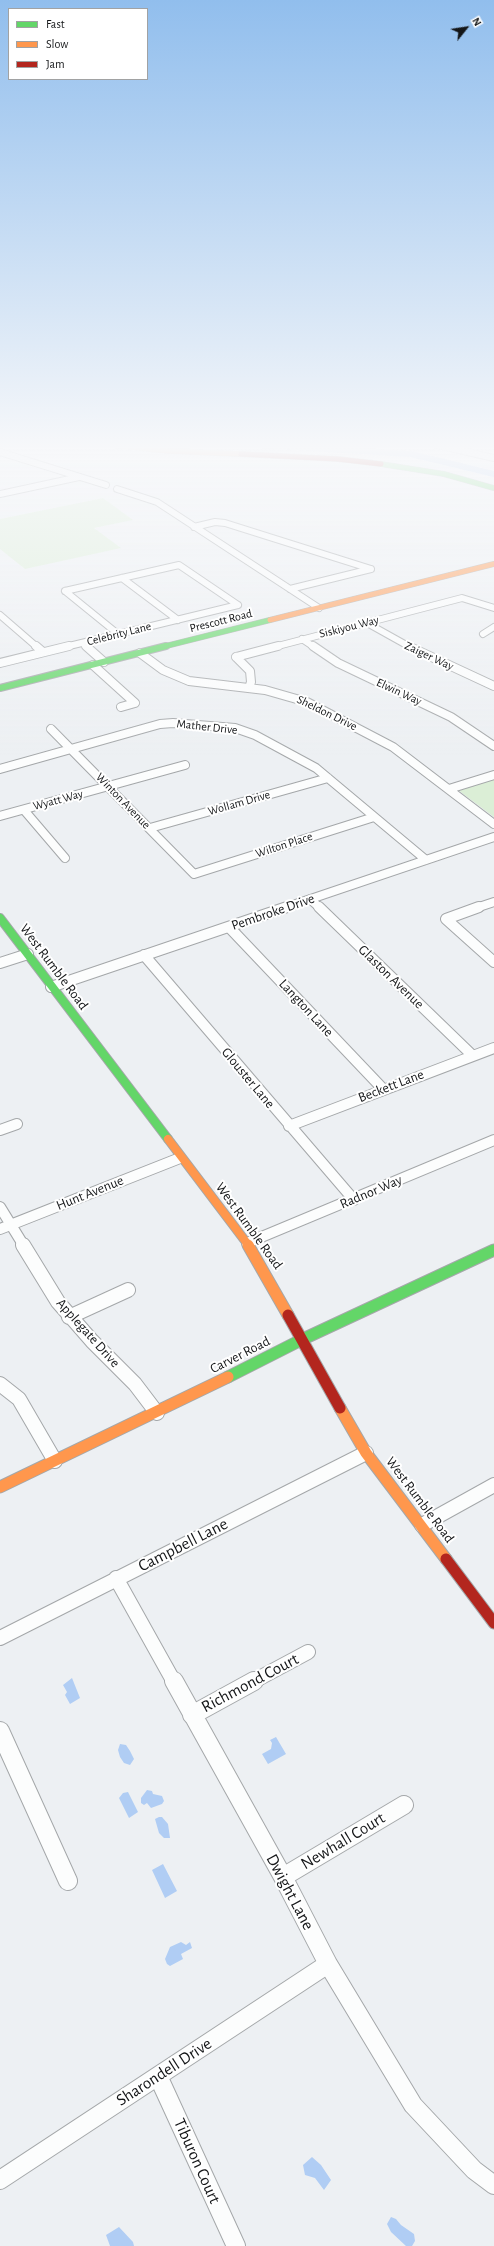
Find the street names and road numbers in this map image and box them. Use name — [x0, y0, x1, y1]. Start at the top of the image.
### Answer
street label: Prescott Road — [188, 606, 254, 636]
street label: Siskiyou Way — [318, 613, 380, 641]
street label: Celebrity Lane — [85, 619, 153, 649]
street label: Zaiger Way — [402, 638, 456, 674]
street label: Elwin Way — [374, 675, 424, 709]
street label: Sheldon Drive — [294, 692, 360, 734]
street label: Mather Drive — [176, 717, 238, 737]
street label: Winton Avenue — [93, 770, 153, 832]
street label: Wyatt Way — [31, 786, 85, 814]
street label: Wollam Drive — [206, 787, 272, 819]
street label: Wilton Place — [254, 829, 314, 861]
street label: Pembroke Drive — [229, 890, 317, 934]
street label: West Rumble Road — [16, 921, 92, 1013]
street label: Glaston Avenue — [355, 942, 427, 1012]
street label: Langton Lane — [275, 976, 337, 1040]
street label: Glouster Lane — [218, 1044, 278, 1112]
street label: Beckett Lane — [356, 1066, 426, 1106]
street label: Radnor Way — [337, 1171, 405, 1213]
street label: Hunt Avenue — [54, 1172, 126, 1214]
street label: West Rumble Road — [212, 1179, 286, 1273]
street label: Applegate Drive — [53, 1295, 123, 1371]
street label: Carver Road — [207, 1333, 273, 1377]
street label: West Rumble Road — [382, 1454, 458, 1546]
street label: Campbell Lane — [135, 1514, 231, 1576]
street label: Richmond Court — [198, 1649, 302, 1717]
street label: Newhall Court — [297, 1808, 389, 1874]
street label: Dwight Lane — [261, 1850, 319, 1934]
street label: Sharondell Drive — [112, 2033, 216, 2111]
street label: Tiburon Court — [169, 2115, 225, 2207]

